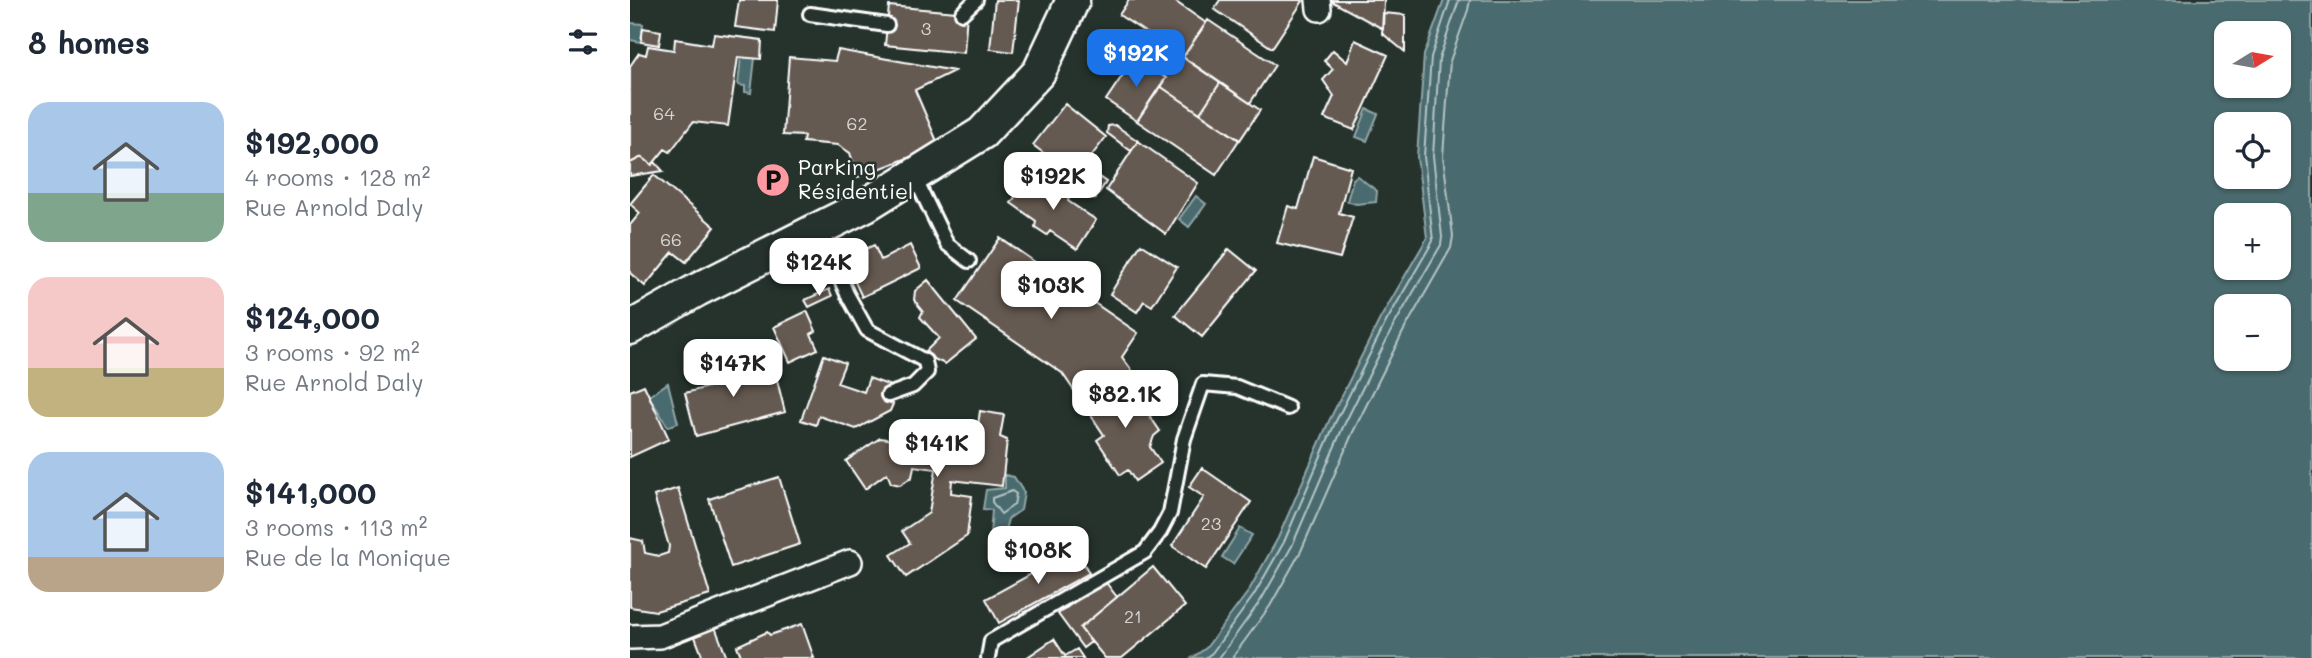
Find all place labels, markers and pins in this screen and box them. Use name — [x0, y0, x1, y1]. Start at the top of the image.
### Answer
pin: $192K — [1087, 29, 1185, 89]
pin: $192K — [1004, 152, 1102, 212]
place label: Parking Résidentiel — [798, 153, 913, 204]
parking icon: Parking Résidentiel — [754, 161, 792, 199]
pin: $124K — [770, 238, 868, 298]
pin: $103K — [1002, 262, 1100, 321]
pin: $147K — [684, 340, 782, 399]
pin: $82.1K — [1068, 370, 1182, 430]
pin: $141K — [888, 420, 986, 479]
pin: $108K — [989, 526, 1087, 586]

